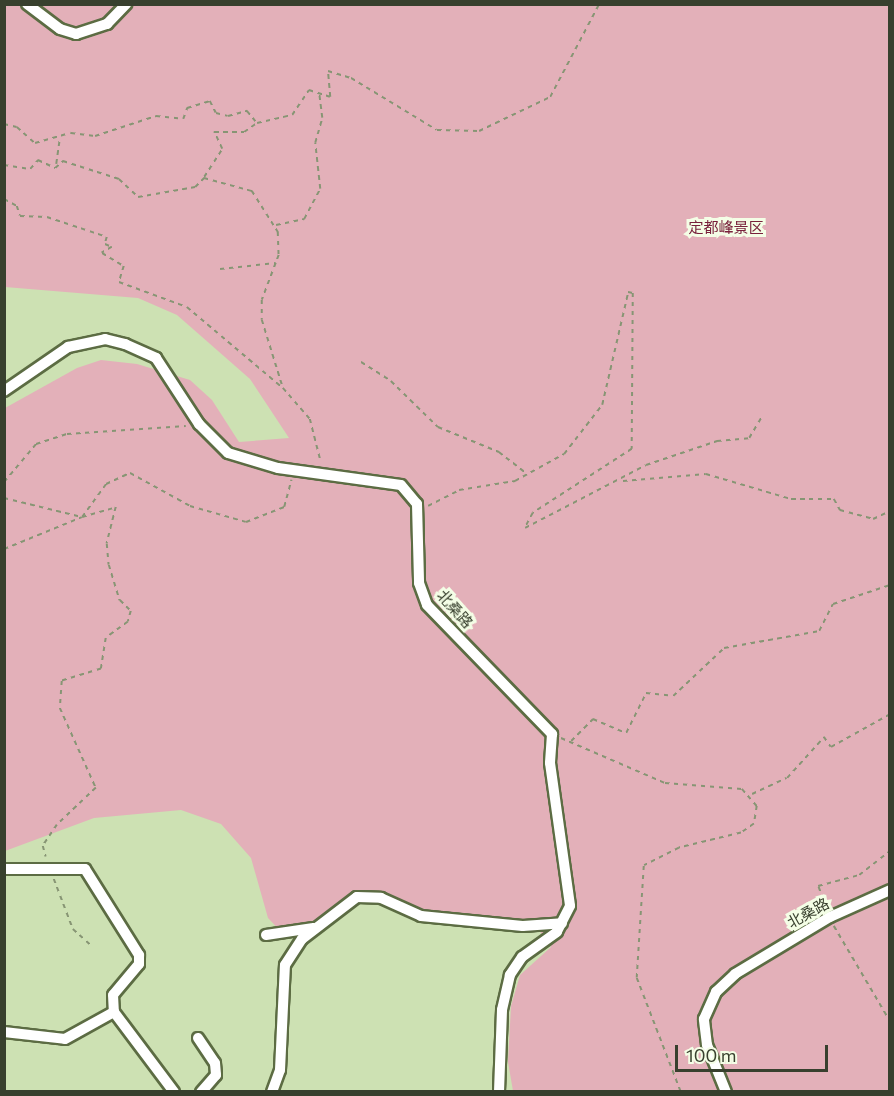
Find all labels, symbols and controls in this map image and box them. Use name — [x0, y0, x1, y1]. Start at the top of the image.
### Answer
park label: 定都峰景区 — [689, 219, 763, 237]
street label: 北桑路 — [433, 586, 477, 632]
street label: 北桑路 — [784, 894, 832, 932]
scale bar — [678, 1033, 831, 1071]
text: 100 m — [686, 1044, 736, 1066]

